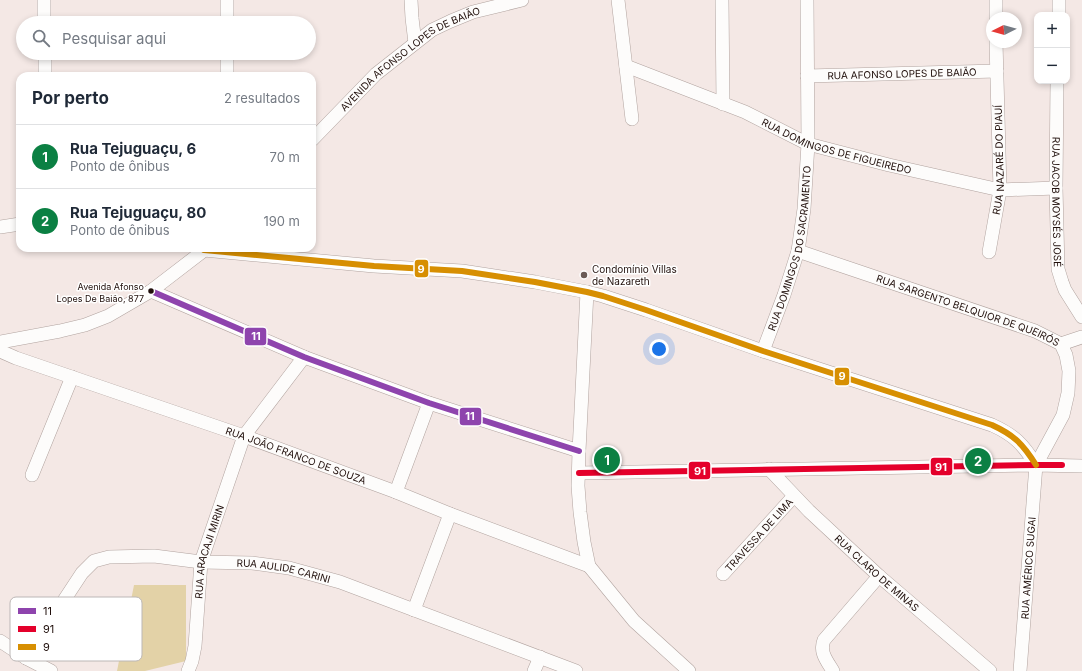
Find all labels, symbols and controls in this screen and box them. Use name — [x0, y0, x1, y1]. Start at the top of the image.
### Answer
street label: AVENIDA AFONSO LOPES DE BAIÃO — [338, 4, 482, 113]
north arrow — [986, 12, 1022, 48]
map controls — [1034, 12, 1070, 84]
button: + — [1034, 12, 1070, 48]
search box — [16, 16, 316, 60]
icon: search — [30, 27, 52, 49]
text: Pesquisar aqui — [62, 29, 166, 48]
button: − — [1034, 48, 1070, 84]
street label: RUA AFONSO LOPES DE BAIÃO — [827, 65, 977, 81]
text: Por perto — [32, 88, 109, 108]
text: 2 resultados — [224, 90, 300, 106]
street label: RUA NAZARÉ DO PIAUÍ — [990, 105, 1006, 216]
street label: RUA DOMINGOS DE FIGUEIREDO — [760, 116, 913, 176]
street label: RUA JACOB MOYSÉS JOSÉ — [1050, 137, 1065, 267]
text: Rua Tejuguaçu, 6 — [70, 139, 196, 158]
text: 1 — [42, 149, 48, 165]
text: 70 m — [270, 149, 300, 165]
text: Ponto de ônibus — [70, 158, 170, 174]
street label: RUA DOMINGOS DO SACRAMENTO — [765, 165, 813, 332]
text: Rua Tejuguaçu, 80 — [70, 203, 206, 222]
text: 2 — [41, 213, 49, 229]
text: 190 m — [263, 213, 300, 229]
text: Ponto de ônibus — [70, 222, 170, 238]
line badge: 9 — [414, 259, 429, 278]
text: 9 — [417, 262, 425, 276]
place label: Condomínio Villas de Nazareth — [592, 263, 677, 287]
marker: Condomínio Villas de Nazareth — [579, 270, 589, 280]
street label: RUA SARGENTO BELQUIOR DE QUEIRÓS — [875, 272, 1062, 348]
place label: Avenida Afonso Lopes De Baião, 877 — [57, 281, 144, 304]
marker: Avenida Afonso Lopes De Baião, 877 — [146, 286, 156, 296]
line badge: 11 — [244, 327, 267, 346]
text: 11 — [251, 329, 261, 343]
your location — [649, 339, 669, 359]
line badge: 9 — [834, 367, 850, 386]
text: 9 — [838, 369, 846, 383]
line badge: 11 — [459, 407, 482, 426]
text: 11 — [465, 409, 475, 423]
street label: RUA JOÃO FRANCO DE SOUZA — [224, 424, 368, 487]
pin: 1 — [594, 445, 620, 475]
pin: 2 — [965, 446, 991, 476]
line badge: 91 — [930, 457, 953, 476]
text: 91 — [935, 460, 947, 474]
line badge: 91 — [688, 461, 711, 480]
text: 91 — [694, 464, 706, 478]
street label: TRAVESSA DE LIMA — [722, 496, 795, 574]
street label: RUA ARACAJI MIRIN — [192, 503, 226, 599]
street label: RUA AMÉRICO SUGAI — [1017, 516, 1038, 620]
street label: RUA CLARO DE MINAS — [832, 532, 922, 614]
street label: RUA AULIDE CARINI — [237, 557, 332, 585]
legend — [10, 597, 142, 661]
text: 11 — [43, 604, 52, 618]
text: 91 — [43, 622, 54, 636]
text: 9 — [43, 640, 50, 654]

